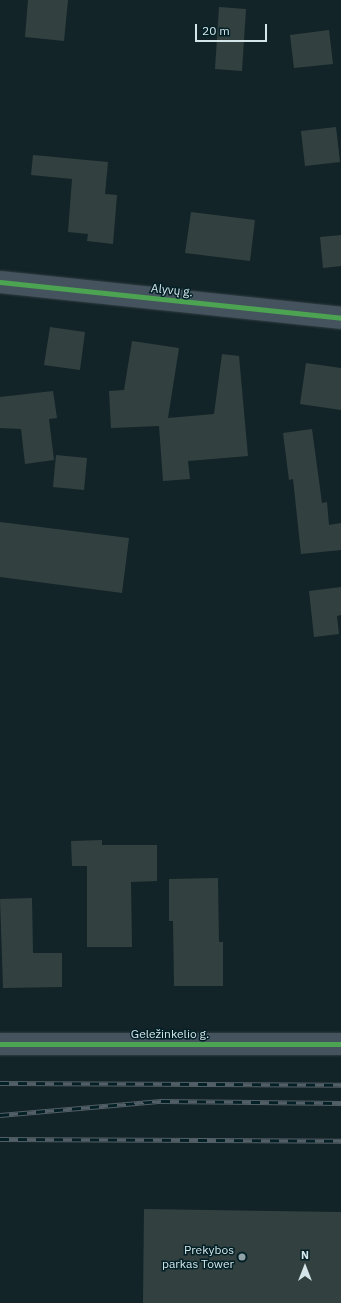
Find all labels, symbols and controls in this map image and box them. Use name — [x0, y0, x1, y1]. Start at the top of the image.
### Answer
scale bar — [197, 16, 269, 42]
text: 20 m — [202, 23, 230, 38]
street label: Alyvų g. — [150, 281, 194, 299]
street label: Geležinkelio g. — [131, 1027, 209, 1041]
place label: Prekybos parkas Tower — [162, 1243, 234, 1271]
north arrow — [285, 1247, 325, 1287]
text: N — [301, 1248, 309, 1262]
marker: Prekybos parkas Tower — [237, 1252, 247, 1262]

